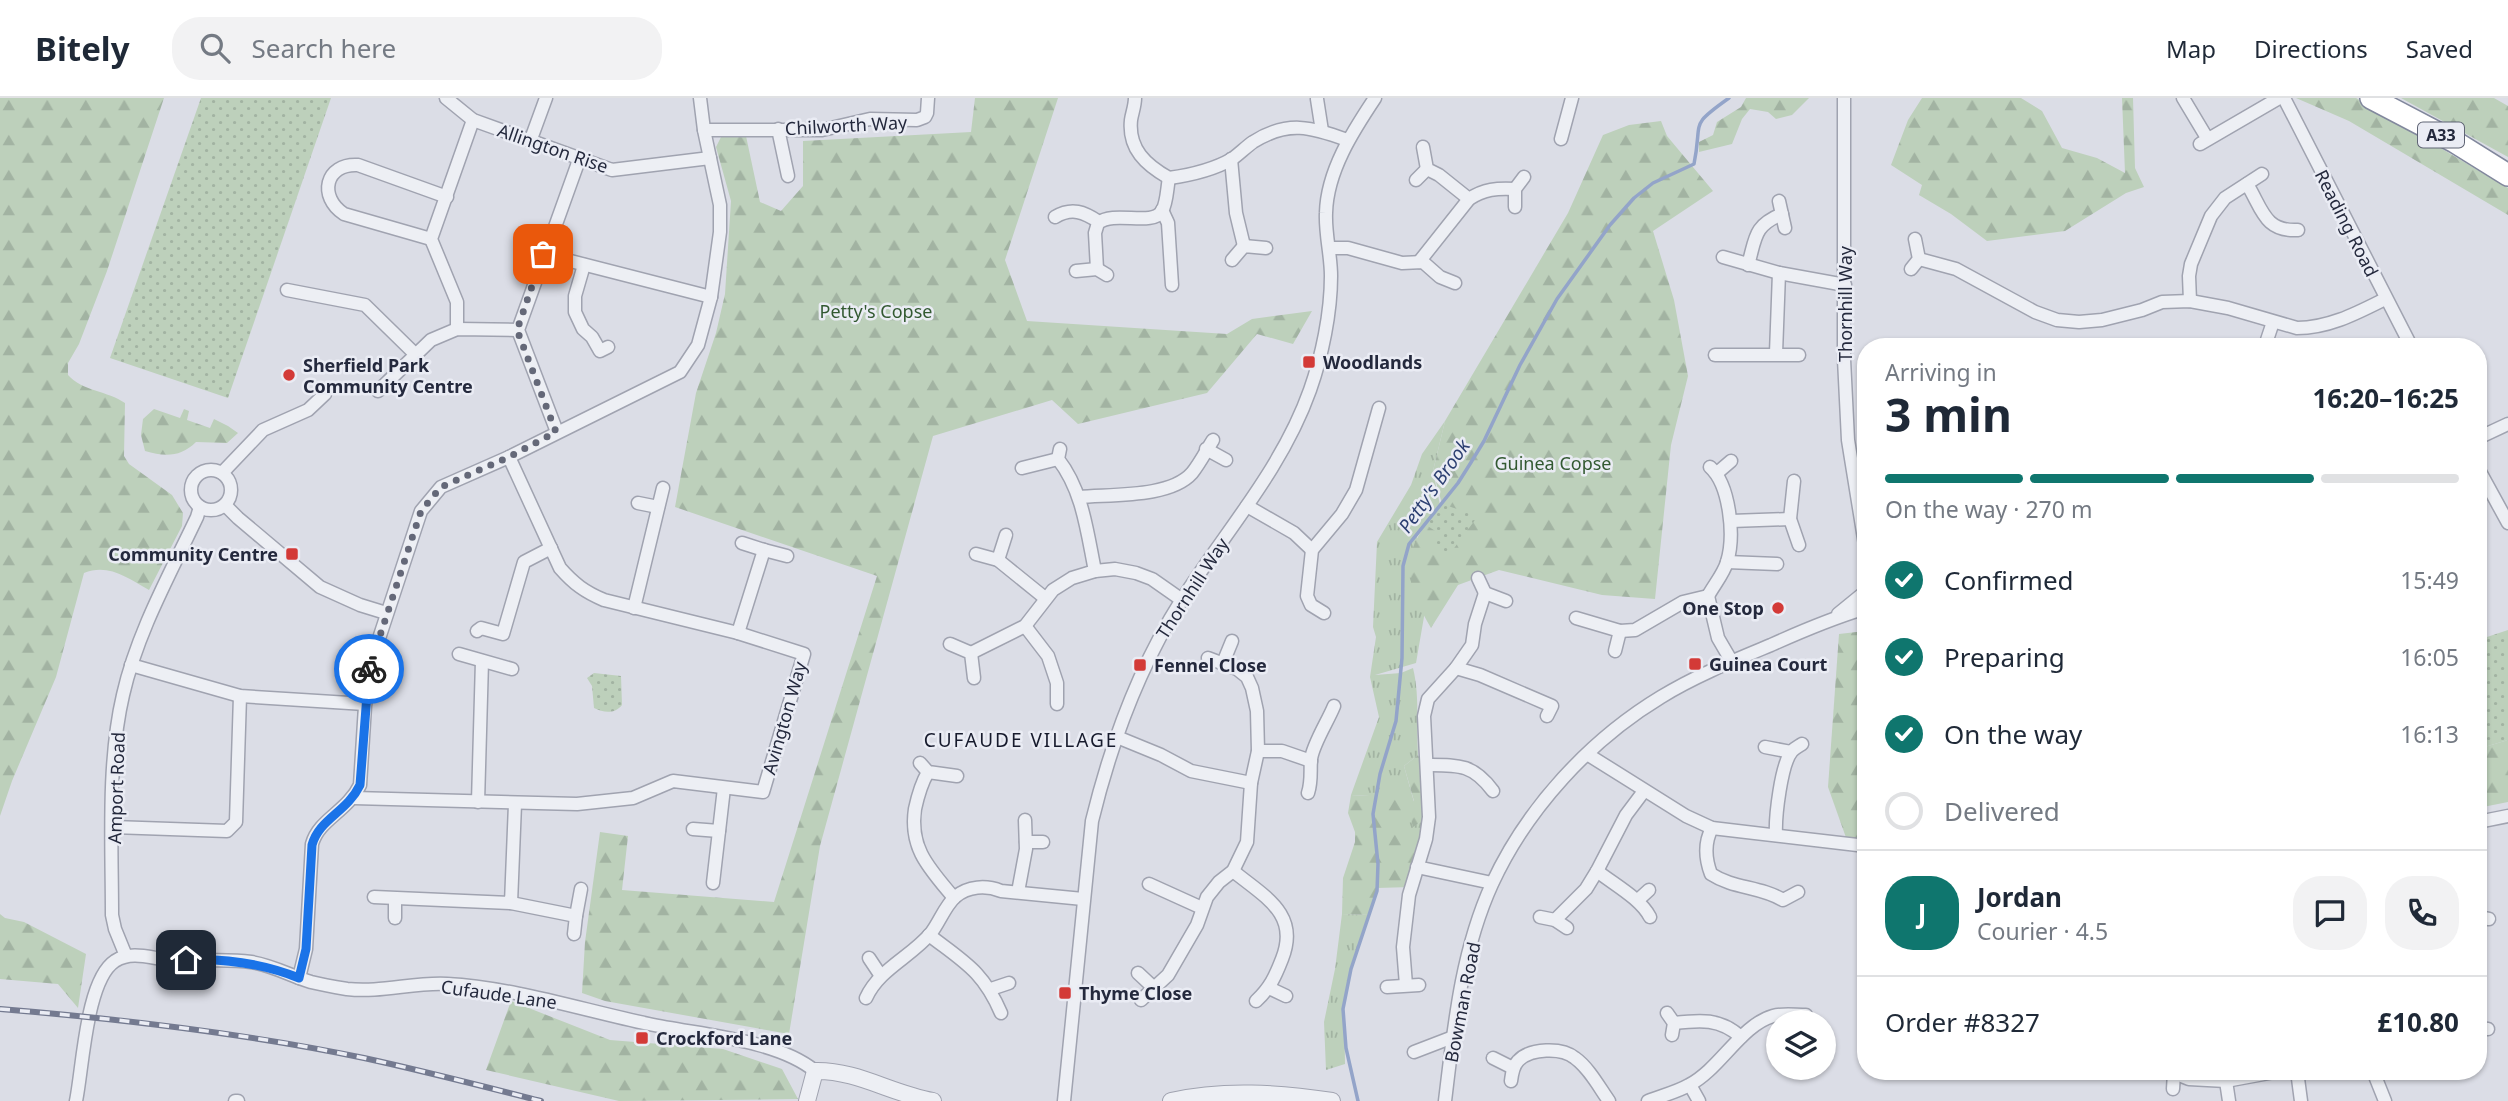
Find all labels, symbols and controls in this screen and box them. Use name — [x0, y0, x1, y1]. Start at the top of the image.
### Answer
search box — [172, 17, 662, 80]
text: Bitely — [35, 26, 130, 71]
icon: search — [196, 29, 234, 67]
text: Search here — [252, 30, 396, 66]
text: Map — [2166, 32, 2216, 65]
text: Directions — [2254, 32, 2368, 65]
text: Saved — [2406, 32, 2473, 65]
street label: Chilworth Way — [784, 110, 908, 140]
street label: Allington Rise — [495, 118, 611, 178]
road number: A33 — [2418, 122, 2464, 148]
street label: Reading Road — [2310, 165, 2384, 281]
pin — [513, 224, 573, 284]
icon: bag — [524, 235, 562, 273]
street label: Thornhill Way — [1833, 245, 1857, 362]
park label: Petty's Copse — [820, 299, 932, 323]
place label: Woodlands — [1323, 350, 1422, 374]
place label: Sherfield Park Community Centre — [303, 353, 473, 398]
marker: Woodlands — [1301, 354, 1317, 370]
text: Arriving in — [1885, 356, 1997, 388]
marker: Sherfield Park Community Centre — [281, 367, 297, 383]
text: 16:20–16:25 — [2312, 380, 2459, 416]
text: 3 min — [1885, 383, 2012, 445]
water label: Petty's Brook — [1392, 434, 1476, 538]
park label: Guinea Copse — [1494, 451, 1612, 475]
text: On the way · 270 m — [1885, 493, 2092, 525]
street label: Thornhill Way — [1150, 532, 1234, 643]
place label: Community Centre — [108, 542, 278, 566]
marker: Community Centre — [284, 546, 300, 562]
icon: check — [1885, 561, 1923, 599]
text: Confirmed — [1944, 562, 2074, 598]
text: 15:49 — [2400, 564, 2459, 596]
place label: One Stop — [1682, 596, 1764, 620]
marker: One Stop — [1770, 600, 1786, 616]
courier — [334, 634, 404, 704]
icon: check — [1885, 638, 1923, 676]
text: Preparing — [1944, 639, 2065, 675]
text: 16:05 — [2400, 641, 2459, 673]
icon: bike — [350, 650, 388, 688]
place label: Guinea Court — [1709, 652, 1828, 676]
place label: Fennel Close — [1154, 653, 1267, 677]
marker: Guinea Court — [1687, 656, 1703, 672]
marker: Fennel Close — [1132, 657, 1148, 673]
street label: Avington Way — [756, 658, 812, 777]
icon: check — [1885, 715, 1923, 753]
text: On the way — [1944, 716, 2082, 752]
text: 16:13 — [2400, 718, 2459, 750]
district label: CUFAUDE VILLAGE — [924, 727, 1118, 753]
street label: Amport Road — [102, 732, 130, 844]
text: Delivered — [1944, 793, 2060, 829]
button: chat — [2293, 876, 2367, 950]
button: phone — [2385, 876, 2459, 950]
text: Jordan — [1977, 879, 2062, 915]
text: J — [1918, 895, 1926, 931]
text: Courier · 4.5 — [1977, 915, 2108, 947]
pin — [156, 930, 216, 990]
street label: Bowman Road — [1439, 940, 1485, 1064]
icon: home — [167, 941, 205, 979]
street label: Cufaude Lane — [440, 974, 558, 1014]
place label: Thyme Close — [1079, 981, 1192, 1005]
marker: Thyme Close — [1057, 985, 1073, 1001]
text: Order #8327 — [1885, 1004, 2040, 1040]
text: £10.80 — [2377, 1004, 2459, 1040]
map controls — [1766, 1010, 1836, 1080]
button: layers — [1766, 1010, 1836, 1080]
place label: Crockford Lane — [656, 1026, 792, 1050]
marker: Crockford Lane — [634, 1030, 650, 1046]

